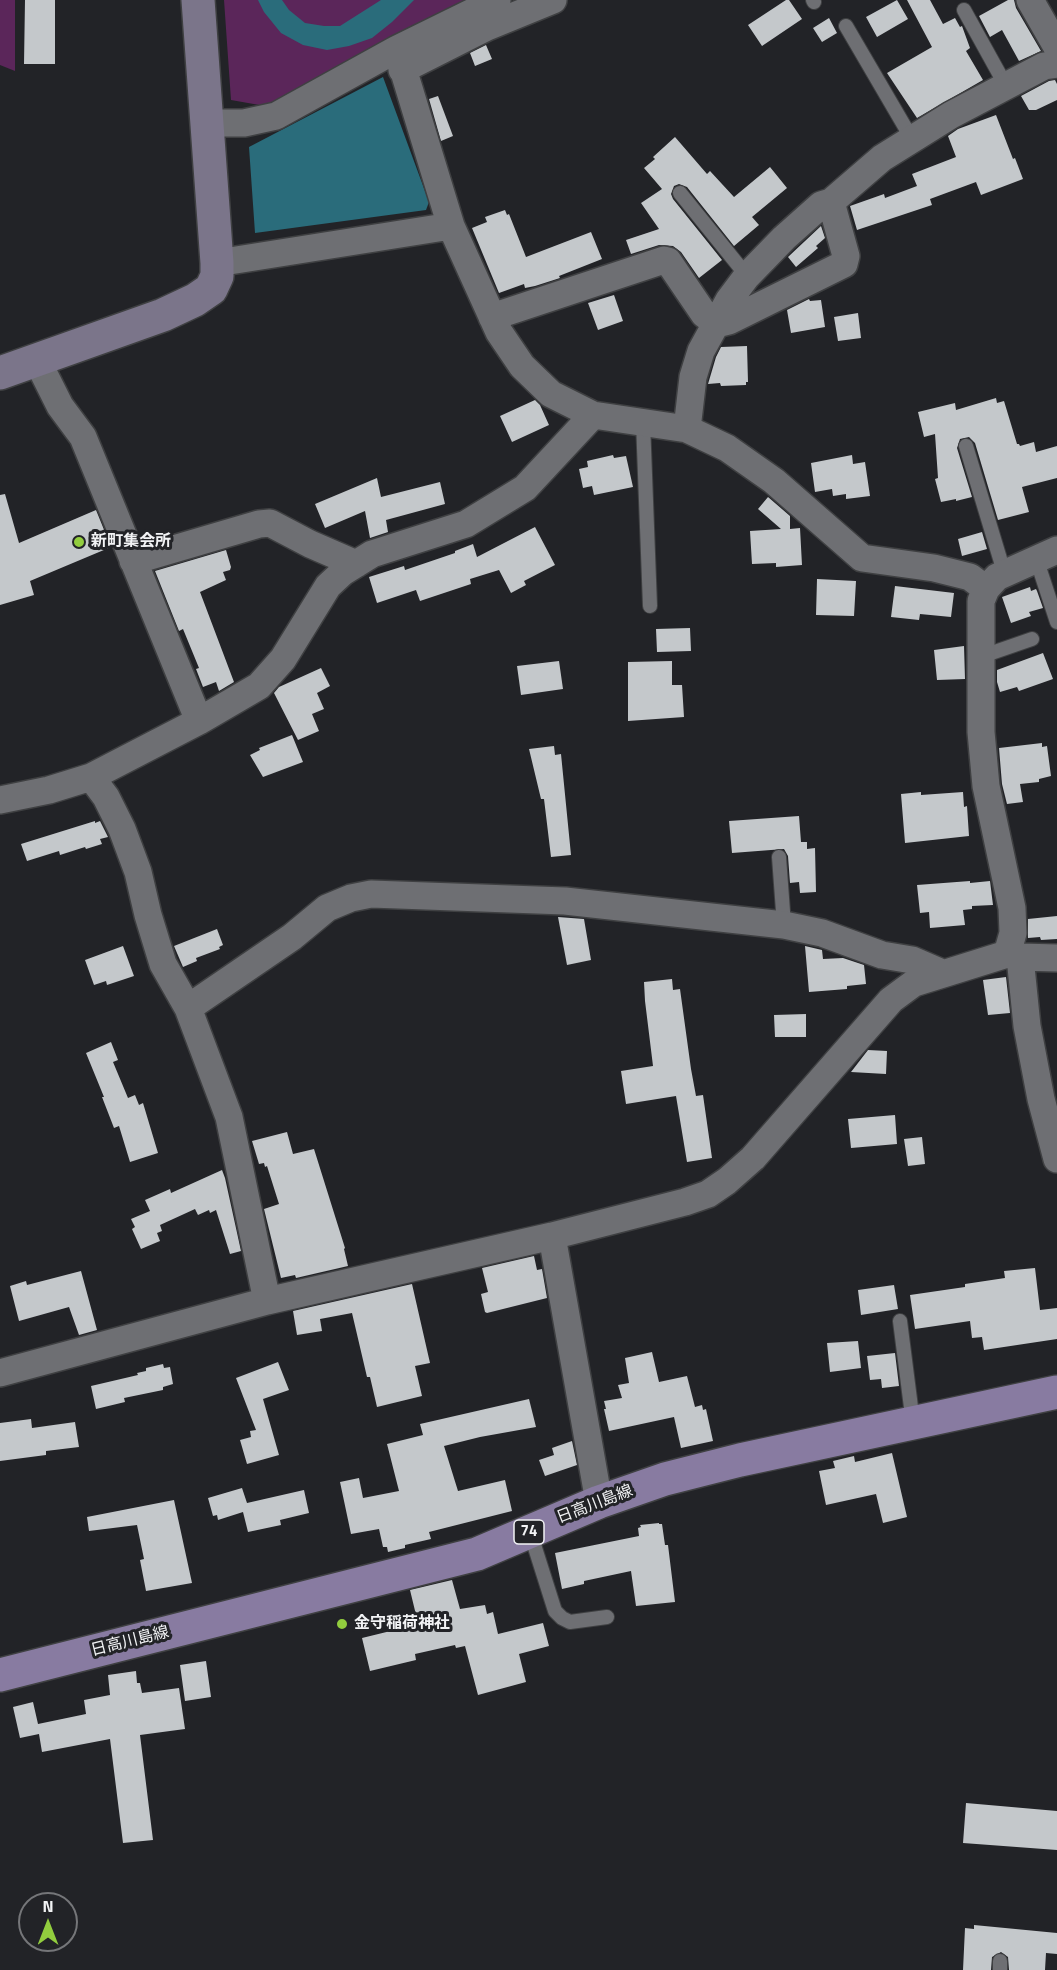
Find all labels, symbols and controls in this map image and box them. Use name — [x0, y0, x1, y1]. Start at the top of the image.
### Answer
place label: 新町集会所 — [91, 532, 171, 552]
marker: 新町集会所 — [72, 535, 86, 549]
street label: 日高川島線 — [554, 1482, 636, 1528]
road number: 74 — [514, 1520, 544, 1544]
place label: 金守稲荷神社 — [354, 1614, 450, 1634]
marker: 金守稲荷神社 — [335, 1617, 349, 1631]
street label: 日高川島線 — [89, 1623, 171, 1661]
north arrow — [18, 1892, 78, 1952]
text: N — [42, 1894, 54, 1918]

